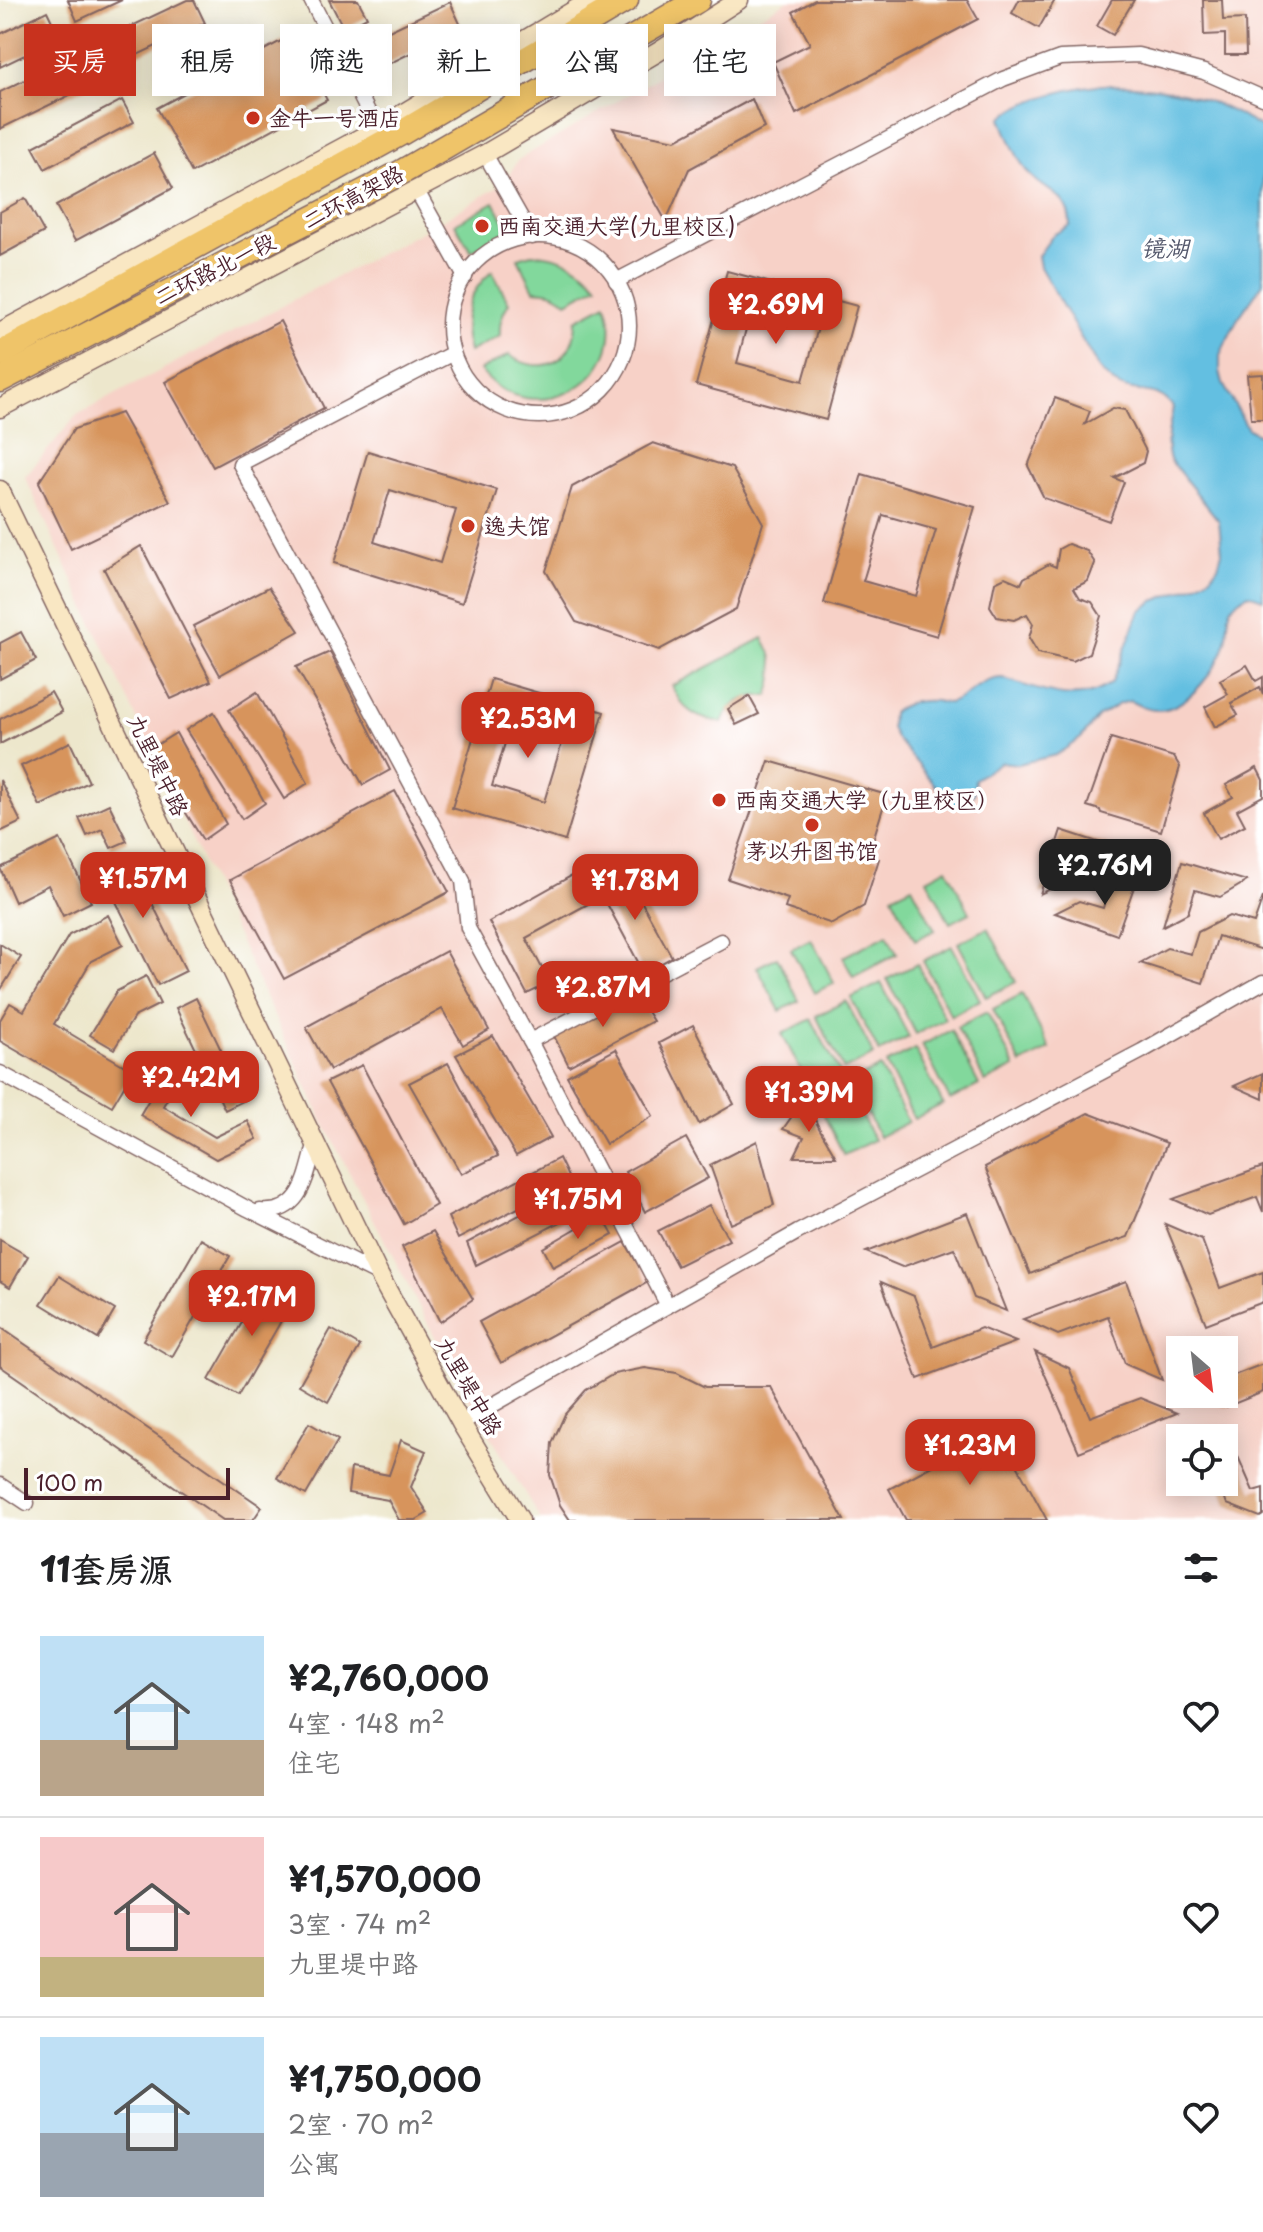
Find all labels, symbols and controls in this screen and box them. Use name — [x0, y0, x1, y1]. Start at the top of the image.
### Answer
chip: 买房 — [24, 24, 136, 96]
chip: 租房 — [152, 24, 264, 96]
chip: 筛选 — [280, 24, 392, 96]
chip: 新上 — [408, 24, 520, 96]
chip: 公寓 — [536, 24, 648, 96]
chip: 住宅 — [664, 24, 776, 96]
place label: 金牛一号酒店 — [269, 100, 401, 133]
marker: 金牛一号酒店 — [244, 109, 262, 127]
street label: 二环高架路 — [296, 155, 409, 236]
place label: 西南交通大学(九里校区) — [498, 208, 735, 241]
marker: 西南交通大学(九里校区) — [473, 217, 491, 235]
street label: 二环路北一段 — [148, 223, 281, 312]
water label: 镜湖 — [1141, 229, 1192, 265]
pin: ¥2.69M — [711, 278, 841, 346]
text: ¥2.69M — [727, 284, 825, 323]
place label: 逸夫馆 — [484, 508, 550, 541]
marker: 逸夫馆 — [459, 517, 477, 535]
pin: ¥2.53M — [463, 692, 593, 760]
text: ¥2.53M — [479, 698, 577, 737]
street label: 九里堤中路 — [120, 708, 198, 821]
place label: 西南交通大学（九里校区） — [735, 782, 999, 815]
marker: 西南交通大学（九里校区） — [710, 791, 728, 809]
marker: 茅以升图书馆 — [803, 816, 821, 834]
place label: 茅以升图书馆 — [746, 833, 878, 866]
pin: ¥2.76M — [1040, 839, 1170, 907]
text: ¥2.76M — [1057, 845, 1153, 884]
pin: ¥1.57M — [78, 852, 208, 920]
pin: ¥1.78M — [570, 854, 700, 922]
text: ¥1.57M — [98, 858, 188, 897]
text: ¥1.78M — [590, 860, 680, 899]
pin: ¥2.87M — [538, 961, 668, 1029]
text: ¥2.87M — [555, 967, 651, 1006]
pin: ¥2.42M — [126, 1051, 256, 1119]
text: ¥2.42M — [141, 1057, 241, 1096]
pin: ¥1.39M — [744, 1066, 874, 1134]
text: ¥1.39M — [764, 1072, 854, 1111]
pin: ¥1.75M — [513, 1173, 643, 1241]
text: ¥1.75M — [533, 1179, 623, 1218]
pin: ¥2.17M — [187, 1270, 317, 1338]
text: ¥2.17M — [207, 1276, 297, 1315]
street label: 九里堤中路 — [429, 1329, 512, 1441]
north arrow — [1166, 1336, 1238, 1408]
map controls — [1166, 1336, 1238, 1496]
pin: ¥1.23M — [905, 1419, 1035, 1487]
button: locate — [1166, 1424, 1238, 1496]
text: ¥1.23M — [923, 1425, 1017, 1464]
scale bar — [24, 1464, 230, 1500]
text: 100 m — [36, 1465, 103, 1498]
text: 11套房源 — [40, 1542, 173, 1594]
icon: filters — [1179, 1546, 1223, 1590]
text: ¥2,760,000 — [288, 1651, 489, 1703]
icon: home — [104, 1668, 200, 1764]
icon: heart — [1179, 1694, 1223, 1738]
text: 4室 · 148 m² — [288, 1703, 445, 1742]
text: 住宅 — [288, 1742, 340, 1781]
text: ¥1,570,000 — [288, 1852, 481, 1904]
icon: home — [104, 1869, 200, 1965]
icon: heart — [1179, 1895, 1223, 1939]
text: 3室 · 74 m² — [288, 1904, 431, 1943]
text: 九里堤中路 — [288, 1943, 418, 1982]
text: ¥1,750,000 — [288, 2052, 482, 2104]
icon: home — [104, 2069, 200, 2165]
icon: heart — [1179, 2095, 1223, 2139]
text: 2室 · 70 m² — [288, 2104, 434, 2143]
text: 公寓 — [288, 2143, 340, 2182]

